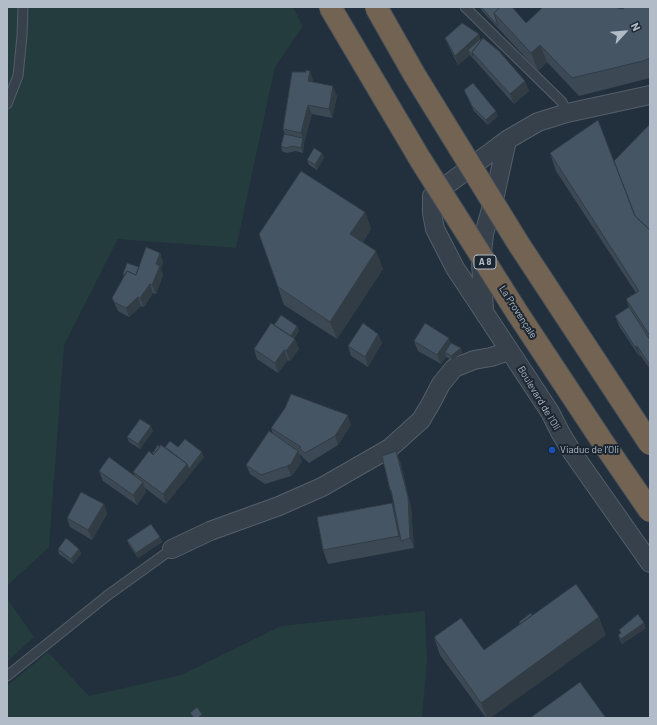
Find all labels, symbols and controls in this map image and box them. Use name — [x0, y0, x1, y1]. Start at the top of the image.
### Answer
north arrow — [605, 12, 645, 52]
text: N — [629, 20, 644, 33]
road number: A 8 — [474, 255, 496, 269]
street label: La Provençale — [496, 283, 540, 341]
street label: Boulevard de l'Oli — [515, 364, 563, 432]
place label: Viaduc de l’Oli — [560, 444, 619, 456]
marker: Viaduc de l’Oli — [547, 445, 557, 455]

